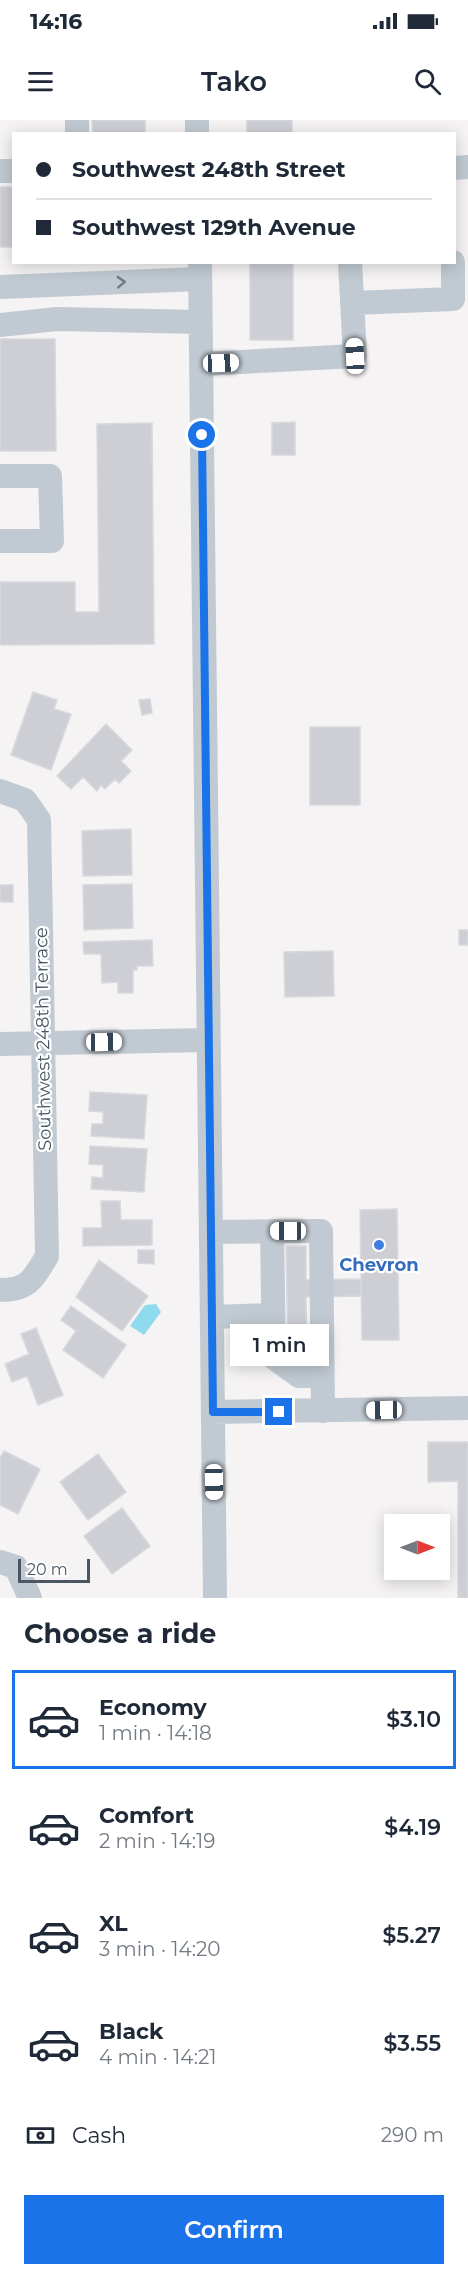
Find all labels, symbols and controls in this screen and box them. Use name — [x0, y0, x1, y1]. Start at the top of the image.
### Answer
text: 14:16 — [30, 8, 82, 35]
icon: menu — [24, 65, 57, 98]
text: Tako — [201, 65, 267, 98]
icon: search — [411, 65, 444, 98]
text: Southwest 248th Street — [72, 156, 346, 183]
text: Southwest 129th Avenue — [72, 214, 356, 241]
one-way arrow — [117, 275, 126, 288]
car — [345, 338, 365, 374]
car — [203, 353, 239, 373]
route start — [188, 421, 215, 448]
street label: Southwest 248th Terrace — [30, 927, 56, 1151]
car — [86, 1033, 122, 1051]
car — [270, 1222, 306, 1240]
marker: Chevron — [372, 1238, 386, 1252]
place label: Chevron — [339, 1254, 419, 1276]
callout: 1 min — [230, 1325, 328, 1367]
text: 1 min — [253, 1333, 306, 1357]
route end — [265, 1398, 292, 1425]
car — [366, 1401, 402, 1419]
car — [205, 1464, 223, 1500]
north arrow — [384, 1514, 450, 1580]
map controls — [384, 1514, 450, 1580]
scale bar — [18, 1556, 90, 1584]
text: 20 m — [27, 1560, 68, 1579]
text: Choose a ride — [24, 1617, 216, 1650]
icon: car — [27, 1693, 81, 1747]
text: Economy — [99, 1694, 207, 1721]
text: $3.10 — [386, 1706, 441, 1733]
text: 1 min · 14:18 — [99, 1721, 212, 1745]
icon: car — [27, 1801, 81, 1855]
text: Comfort — [99, 1802, 194, 1829]
text: $4.19 — [384, 1814, 441, 1841]
text: 2 min · 14:19 — [99, 1829, 215, 1853]
icon: car — [27, 1909, 81, 1963]
text: XL — [99, 1910, 128, 1937]
text: $5.27 — [383, 1922, 441, 1949]
text: 3 min · 14:20 — [99, 1937, 221, 1961]
icon: car — [27, 2017, 81, 2071]
text: Black — [99, 2018, 163, 2045]
text: $3.55 — [384, 2030, 441, 2057]
text: 4 min · 14:21 — [99, 2045, 216, 2069]
icon: cash — [24, 2119, 57, 2152]
text: Cash — [72, 2122, 126, 2149]
text: 290 m — [381, 2123, 444, 2147]
button: Confirm — [24, 2195, 444, 2264]

